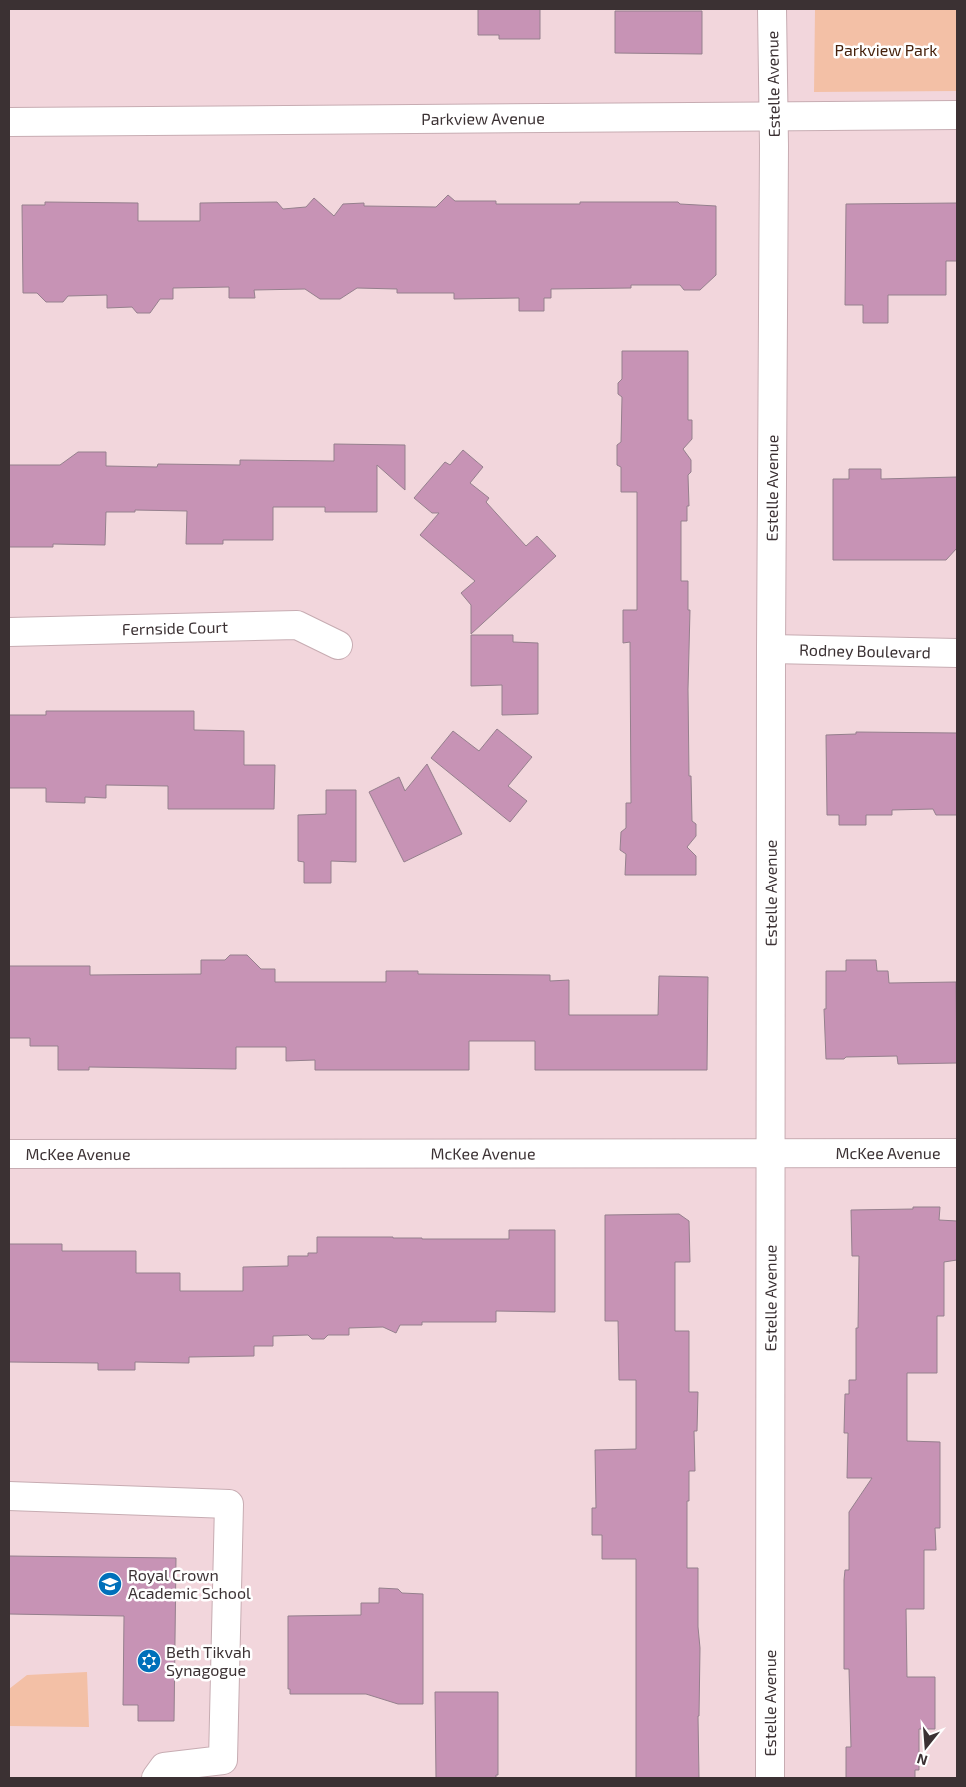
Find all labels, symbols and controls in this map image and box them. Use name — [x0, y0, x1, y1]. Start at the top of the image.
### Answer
street label: Estelle Avenue — [762, 31, 783, 138]
park label: Parkview Park — [835, 40, 937, 59]
street label: Parkview Avenue — [421, 108, 545, 128]
street label: Estelle Avenue — [762, 435, 781, 541]
street label: Fernside Court — [122, 617, 228, 638]
street label: Rodney Boulevard — [799, 640, 931, 661]
street label: Estelle Avenue — [761, 840, 780, 946]
street label: McKee Avenue — [430, 1143, 536, 1163]
street label: McKee Avenue — [835, 1143, 941, 1162]
street label: McKee Avenue — [25, 1144, 131, 1163]
street label: Estelle Avenue — [760, 1245, 779, 1351]
place label: Royal Crown Academic School — [128, 1565, 251, 1602]
school or university icon: Royal Crown Academic School — [97, 1571, 123, 1597]
place label: Beth Tikvah Synagogue — [166, 1642, 251, 1679]
synagogue icon: Beth Tikvah Synagogue — [136, 1648, 162, 1674]
street label: Estelle Avenue — [760, 1650, 779, 1756]
north arrow — [901, 1722, 951, 1772]
text: N — [915, 1750, 929, 1770]

